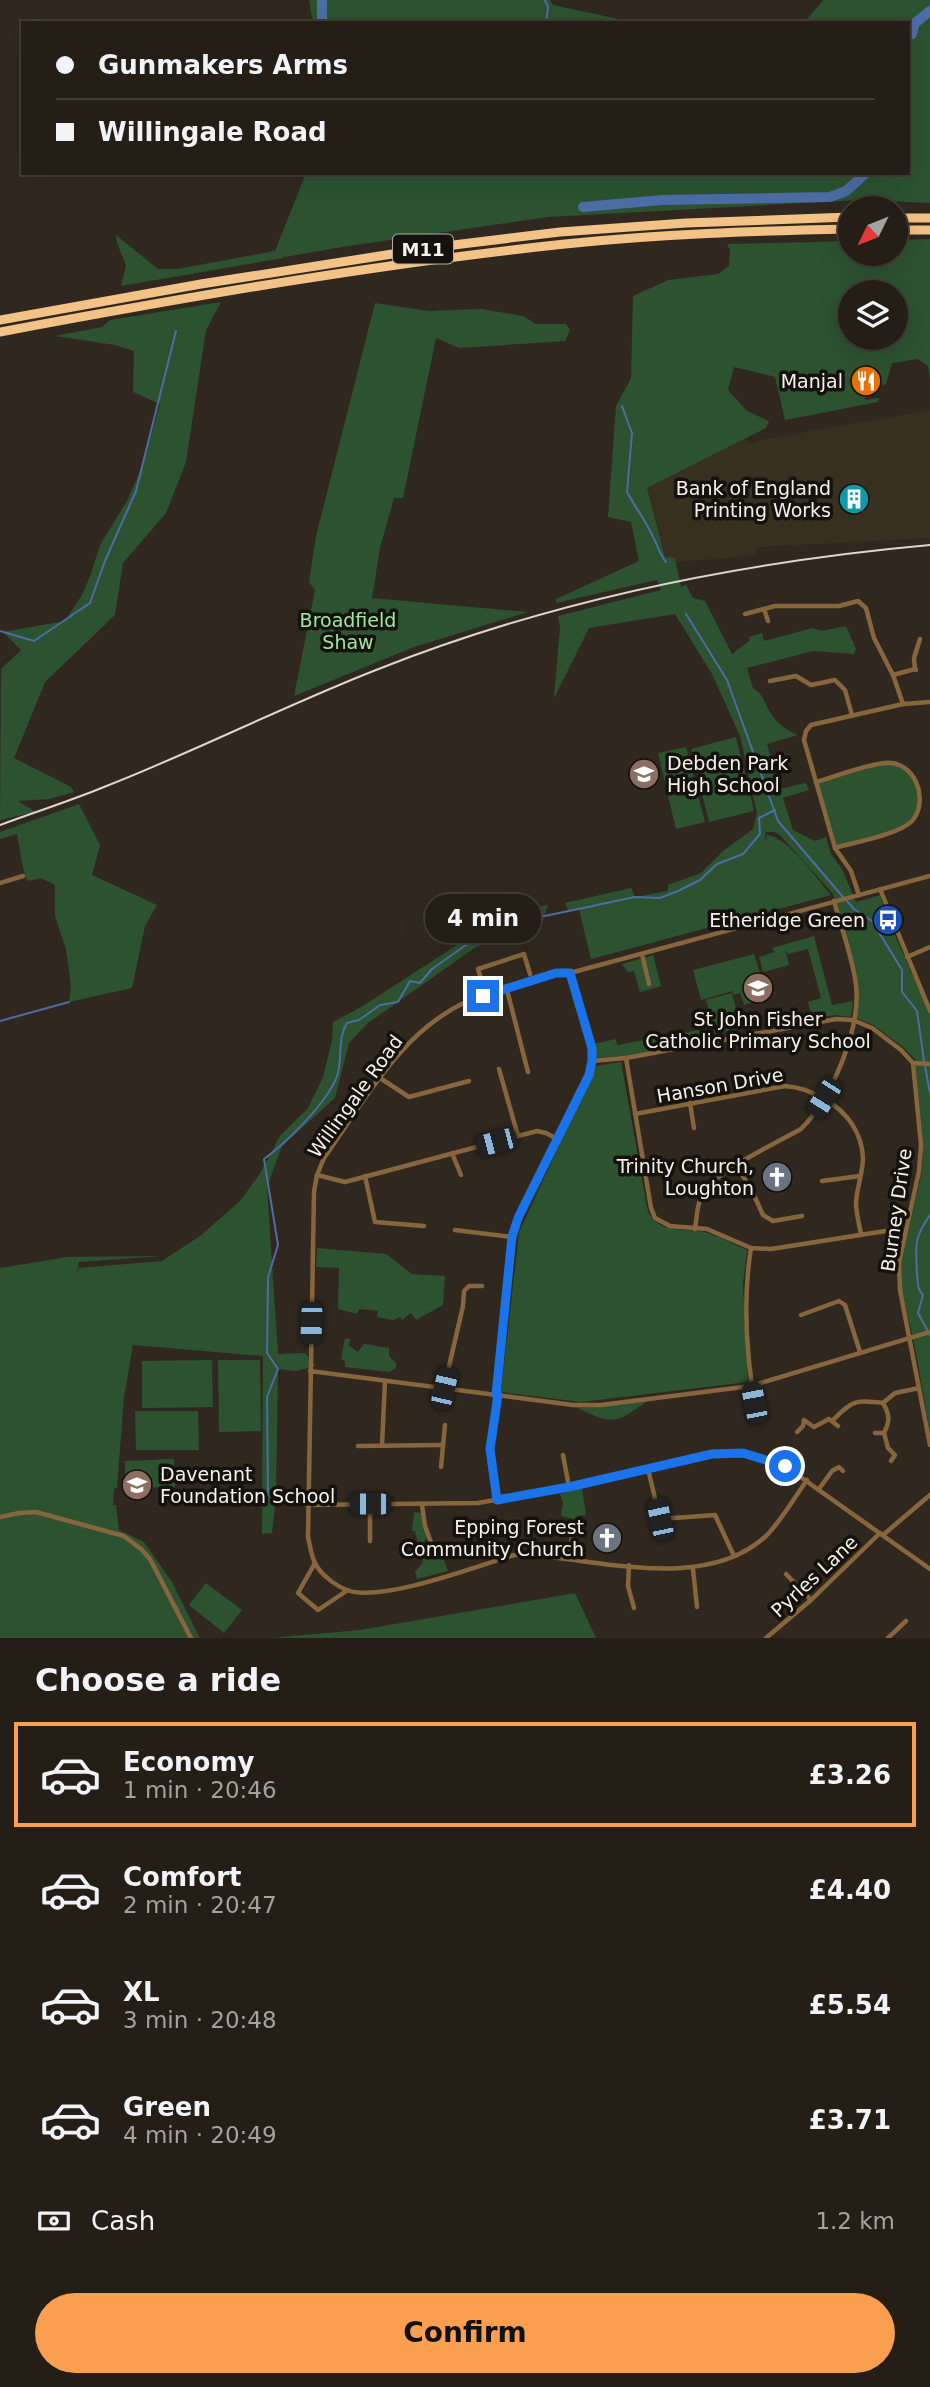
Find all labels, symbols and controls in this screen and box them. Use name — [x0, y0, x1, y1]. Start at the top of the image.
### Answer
text: Gunmakers Arms — [98, 50, 348, 80]
text: Willingale Road — [98, 117, 327, 147]
north arrow — [838, 196, 908, 266]
map controls — [838, 196, 908, 350]
road number: M11 — [393, 234, 453, 264]
button: layers — [838, 280, 908, 350]
restaurant icon: Manjal — [849, 364, 883, 398]
place label: Manjal — [781, 370, 843, 392]
place label: Bank of England Printing Works — [676, 477, 831, 521]
building icon: Bank of England Printing Works — [837, 482, 871, 516]
park label: Broadfield Shaw — [300, 609, 396, 653]
place label: Debden Park High School — [667, 752, 788, 796]
school or university icon: Debden Park High School — [627, 757, 661, 791]
callout: 4 min — [425, 894, 541, 944]
bus stop icon: Etheridge Green — [871, 903, 905, 937]
text: 4 min — [447, 905, 519, 931]
place label: Etheridge Green — [709, 909, 865, 931]
school or university icon: St John Fisher Catholic Primary School — [741, 971, 775, 1005]
route end — [467, 980, 499, 1012]
place label: St John Fisher Catholic Primary School — [645, 1008, 871, 1052]
street label: Willingale Road — [303, 1031, 407, 1161]
street label: Hanson Drive — [655, 1063, 785, 1107]
car — [804, 1075, 845, 1121]
car — [473, 1126, 520, 1158]
street label: Burney Drive — [876, 1147, 916, 1273]
place label: Trinity Church, Loughton — [616, 1155, 754, 1199]
church icon: Trinity Church, Loughton — [760, 1160, 794, 1194]
car — [300, 1302, 323, 1344]
car — [430, 1365, 459, 1411]
car — [740, 1379, 769, 1425]
route start — [769, 1450, 801, 1482]
place label: Davenant Foundation School — [160, 1463, 335, 1507]
school or university icon: Davenant Foundation School — [120, 1468, 154, 1502]
car — [350, 1494, 392, 1515]
car — [646, 1496, 675, 1542]
place label: Epping Forest Community Church — [401, 1516, 584, 1560]
church icon: Epping Forest Community Church — [590, 1521, 624, 1555]
street label: Pyrles Lane — [766, 1531, 862, 1621]
text: Choose a ride — [35, 1661, 281, 1699]
icon: car — [39, 1743, 102, 1806]
text: Economy — [123, 1747, 254, 1777]
text: £3.26 — [809, 1760, 891, 1790]
text: 1 min · 20:46 — [123, 1777, 277, 1803]
icon: car — [39, 1858, 102, 1921]
text: Comfort — [123, 1862, 241, 1892]
text: £4.40 — [809, 1875, 891, 1905]
text: 2 min · 20:47 — [123, 1892, 277, 1918]
icon: car — [39, 1973, 102, 2036]
text: XL — [123, 1977, 160, 2007]
text: £5.54 — [809, 1990, 891, 2020]
text: 3 min · 20:48 — [123, 2007, 277, 2033]
icon: car — [39, 2088, 102, 2151]
text: Green — [123, 2092, 211, 2122]
text: £3.71 — [809, 2105, 891, 2135]
text: 4 min · 20:49 — [123, 2122, 277, 2148]
icon: cash — [35, 2202, 73, 2240]
text: Cash — [91, 2206, 155, 2236]
text: 1.2 km — [815, 2208, 895, 2234]
button: Confirm — [35, 2293, 895, 2373]

